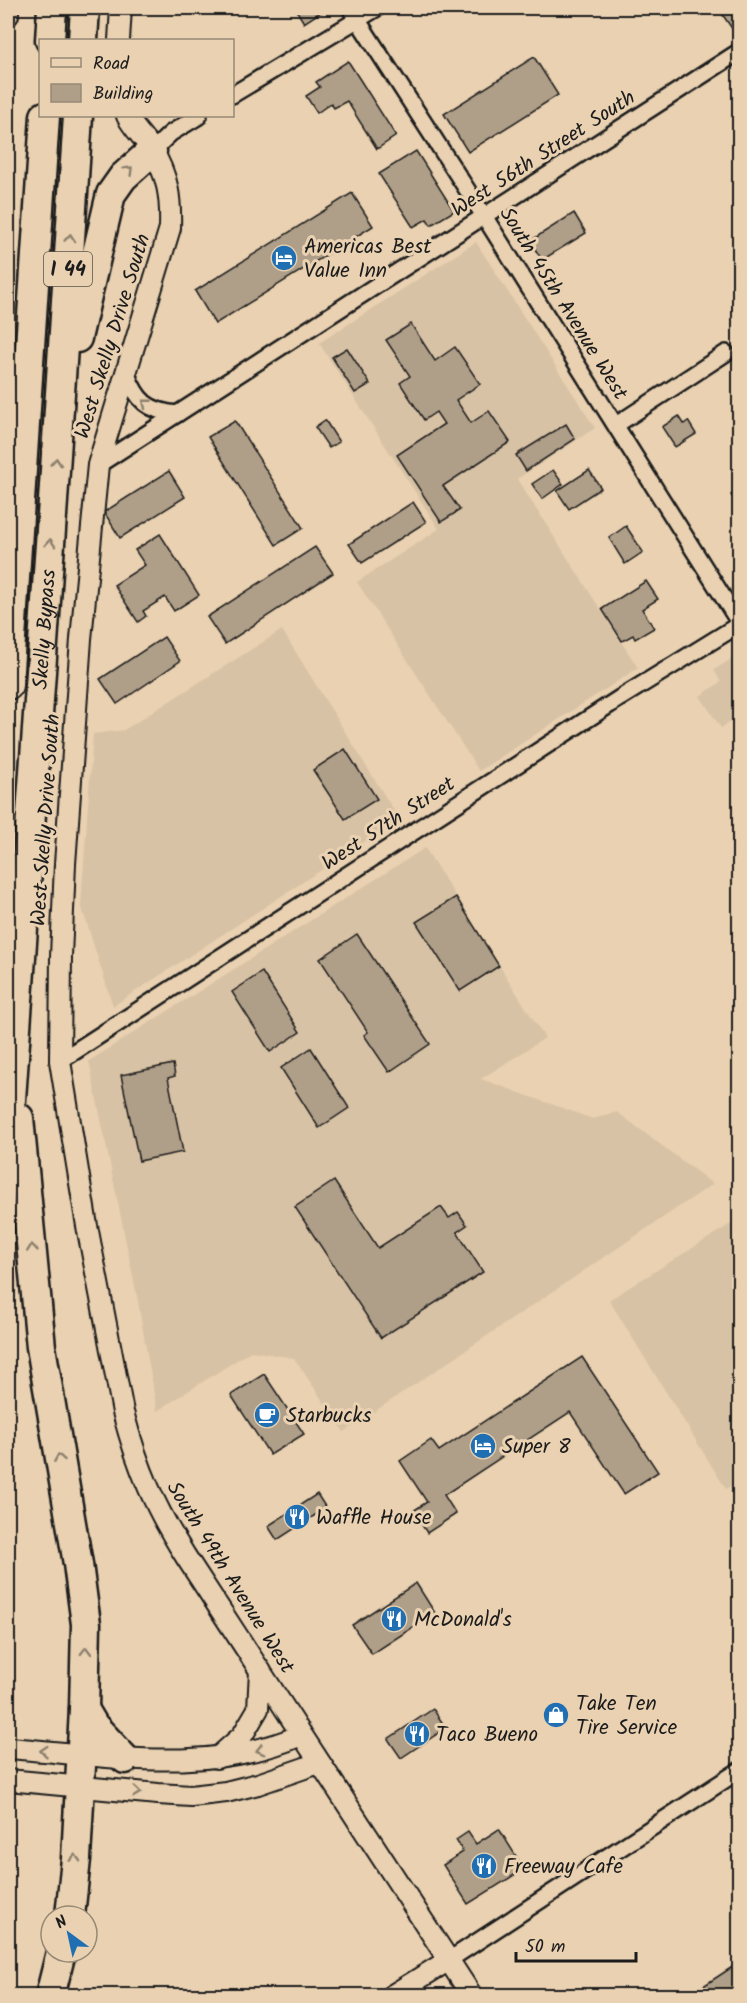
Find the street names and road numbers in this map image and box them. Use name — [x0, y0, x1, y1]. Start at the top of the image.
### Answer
street label: West 56th Street South — [445, 82, 643, 226]
street label: South 45th Avenue West — [490, 201, 636, 408]
street label: West Skelly Drive South — [67, 230, 160, 443]
road number: I 44 — [44, 252, 92, 286]
street label: Skelly Bypass — [25, 568, 66, 690]
street label: West Skelly Drive South — [23, 713, 70, 927]
street label: West 57th Street — [316, 768, 463, 880]
street label: South 49th Avenue West — [157, 1475, 303, 1681]

